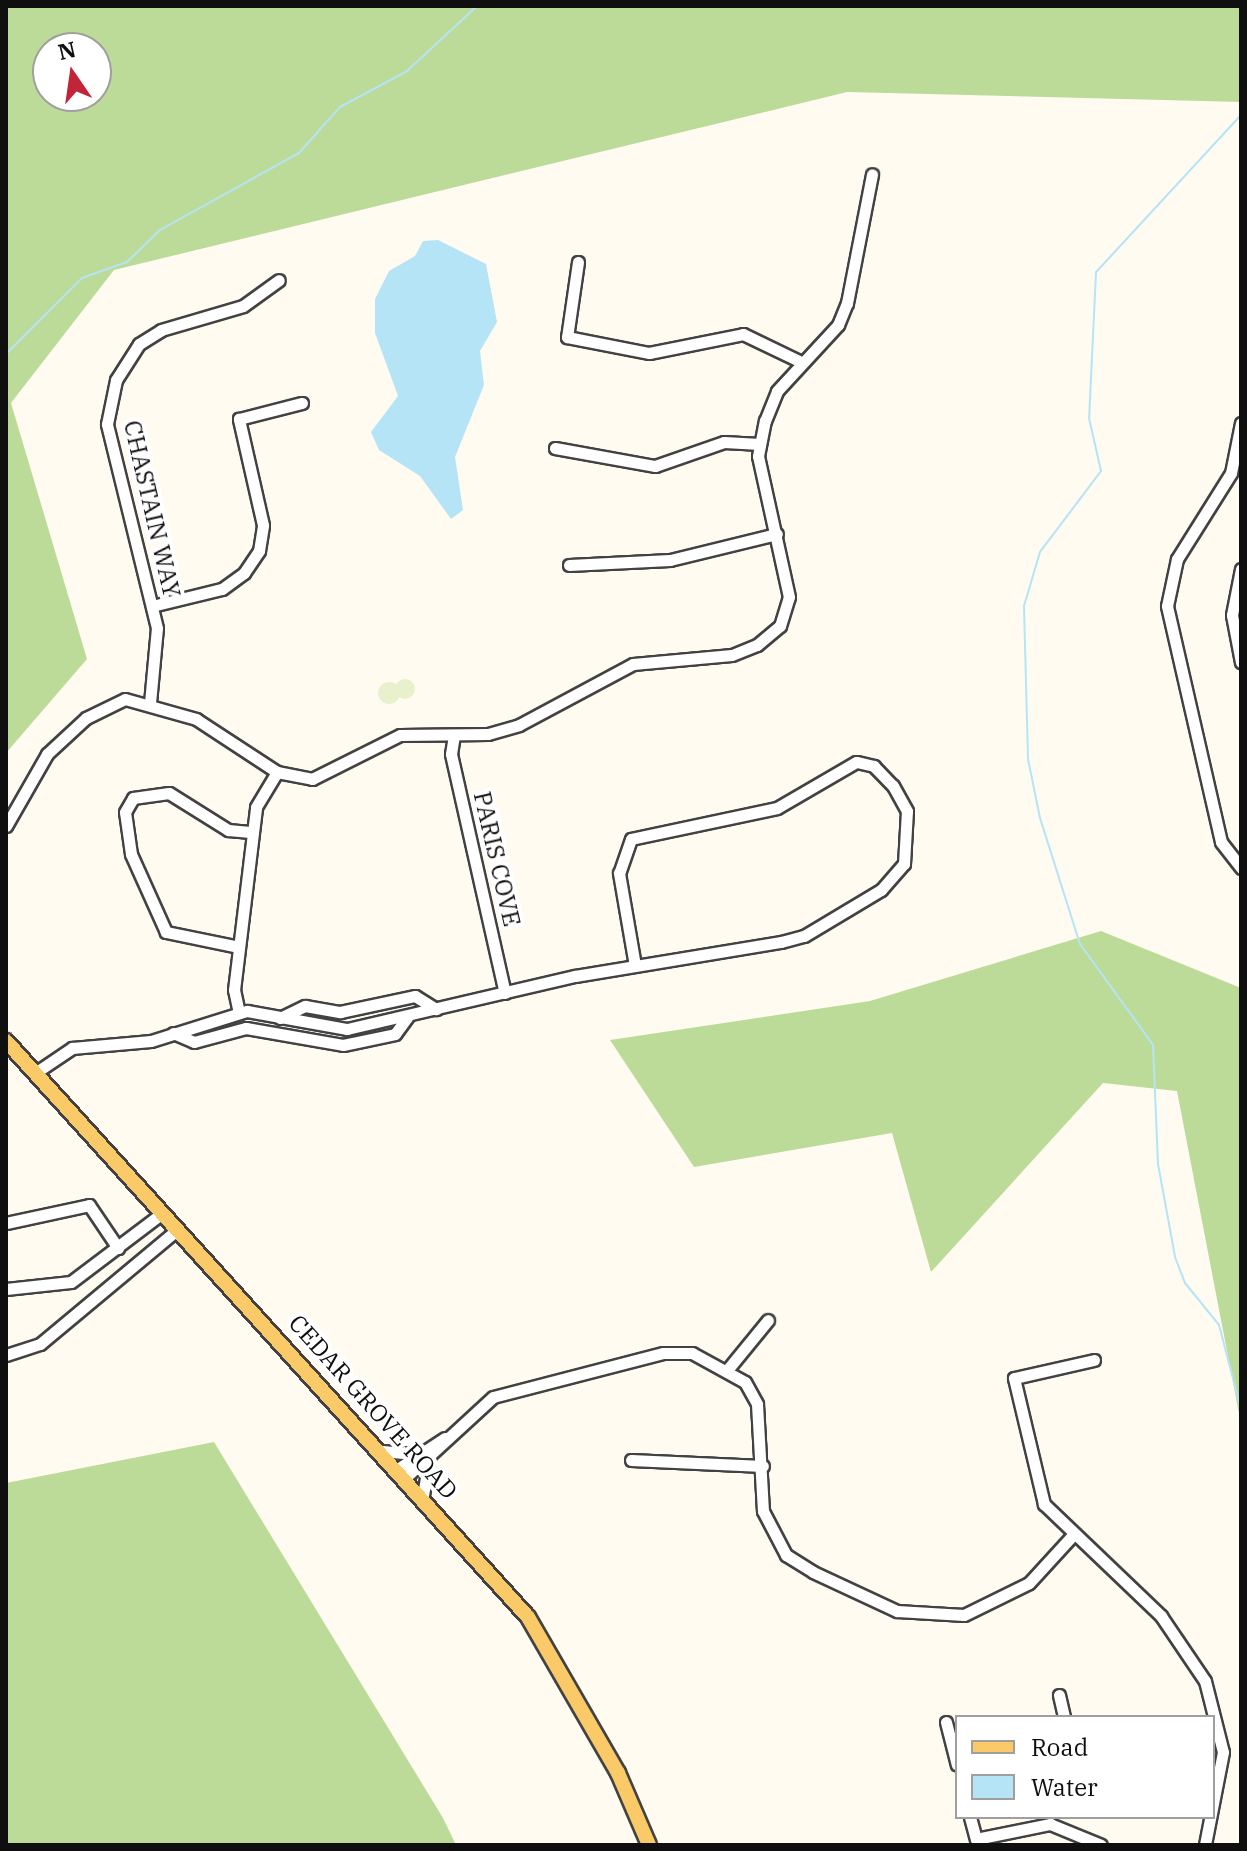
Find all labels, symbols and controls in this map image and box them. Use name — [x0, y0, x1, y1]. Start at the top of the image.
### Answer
north arrow — [32, 32, 112, 112]
text: N — [55, 34, 79, 66]
street label: CHASTAIN WAY — [118, 418, 186, 600]
street label: PARIS COVE — [467, 789, 527, 929]
street label: CEDAR GROVE ROAD — [283, 1309, 463, 1505]
legend — [955, 1715, 1215, 1819]
text: Road — [1031, 1731, 1088, 1763]
text: Water — [1031, 1771, 1098, 1803]

